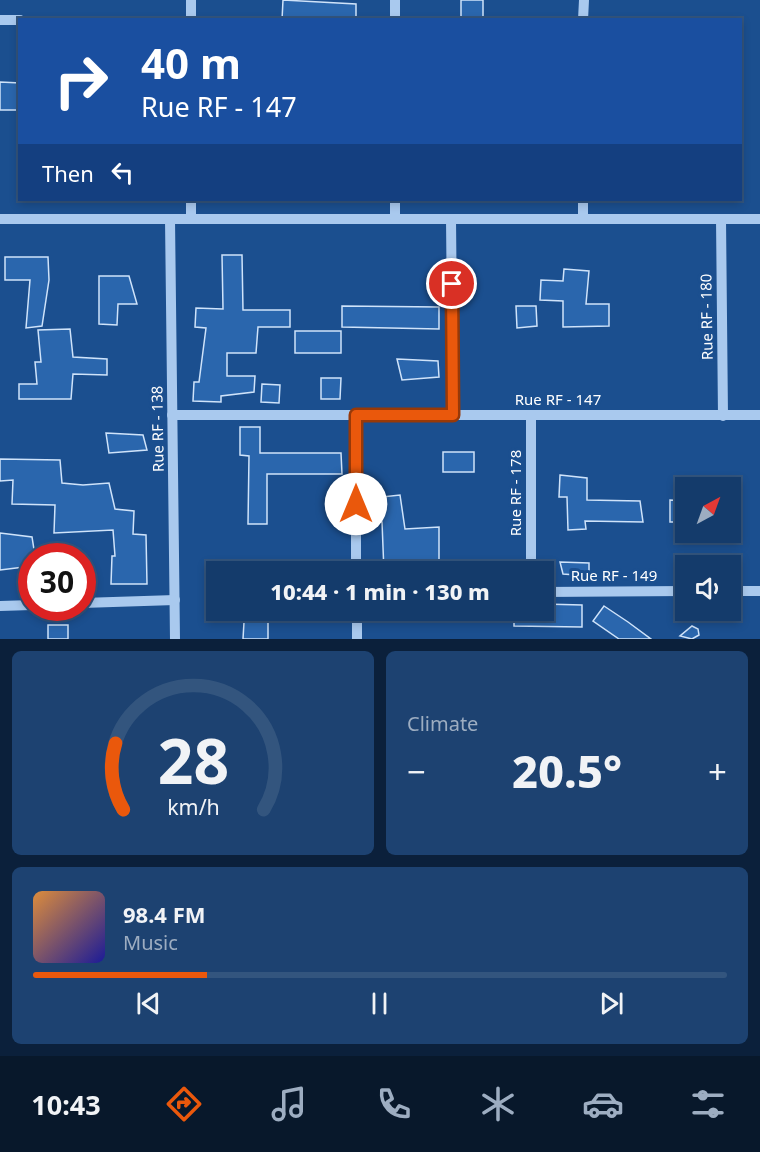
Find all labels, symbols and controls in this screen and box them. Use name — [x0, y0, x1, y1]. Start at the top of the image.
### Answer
text: 40 m — [141, 34, 241, 91]
icon: right — [42, 42, 120, 120]
text: Rue RF - 147 — [141, 88, 297, 125]
icon: left — [106, 156, 139, 189]
text: Then — [42, 158, 94, 188]
pin — [426, 258, 477, 309]
icon: arrive — [435, 267, 468, 300]
street label: Rue RF - 180 — [695, 274, 717, 360]
street label: Rue RF - 138 — [146, 386, 168, 472]
street label: Rue RF - 147 — [515, 389, 601, 409]
street label: Rue RF - 178 — [505, 450, 525, 536]
position arrow — [324, 472, 388, 536]
north arrow — [675, 477, 741, 543]
map controls — [675, 477, 741, 621]
speed limit sign: 30 — [18, 543, 96, 621]
button: sound — [675, 555, 741, 621]
street label: Rue RF - 149 — [571, 565, 657, 585]
text: 10:44 · 1 min · 130 m — [270, 576, 490, 606]
text: Climate — [407, 710, 478, 737]
text: 28 — [157, 717, 229, 802]
text: 20.5° — [512, 740, 622, 801]
text: − — [407, 749, 426, 794]
text: + — [708, 749, 727, 794]
text: km/h — [167, 792, 219, 821]
text: 98.4 FM — [123, 899, 205, 929]
text: Music — [123, 929, 178, 956]
icon: previous — [132, 987, 165, 1020]
icon: pause — [363, 987, 396, 1020]
icon: next — [595, 987, 628, 1020]
icon: directions — [163, 1083, 205, 1125]
icon: music — [268, 1083, 310, 1125]
icon: phone — [373, 1083, 415, 1125]
icon: climate — [477, 1083, 519, 1125]
icon: car — [582, 1083, 624, 1125]
icon: filters — [687, 1083, 729, 1125]
text: 10:43 — [31, 1086, 101, 1123]

